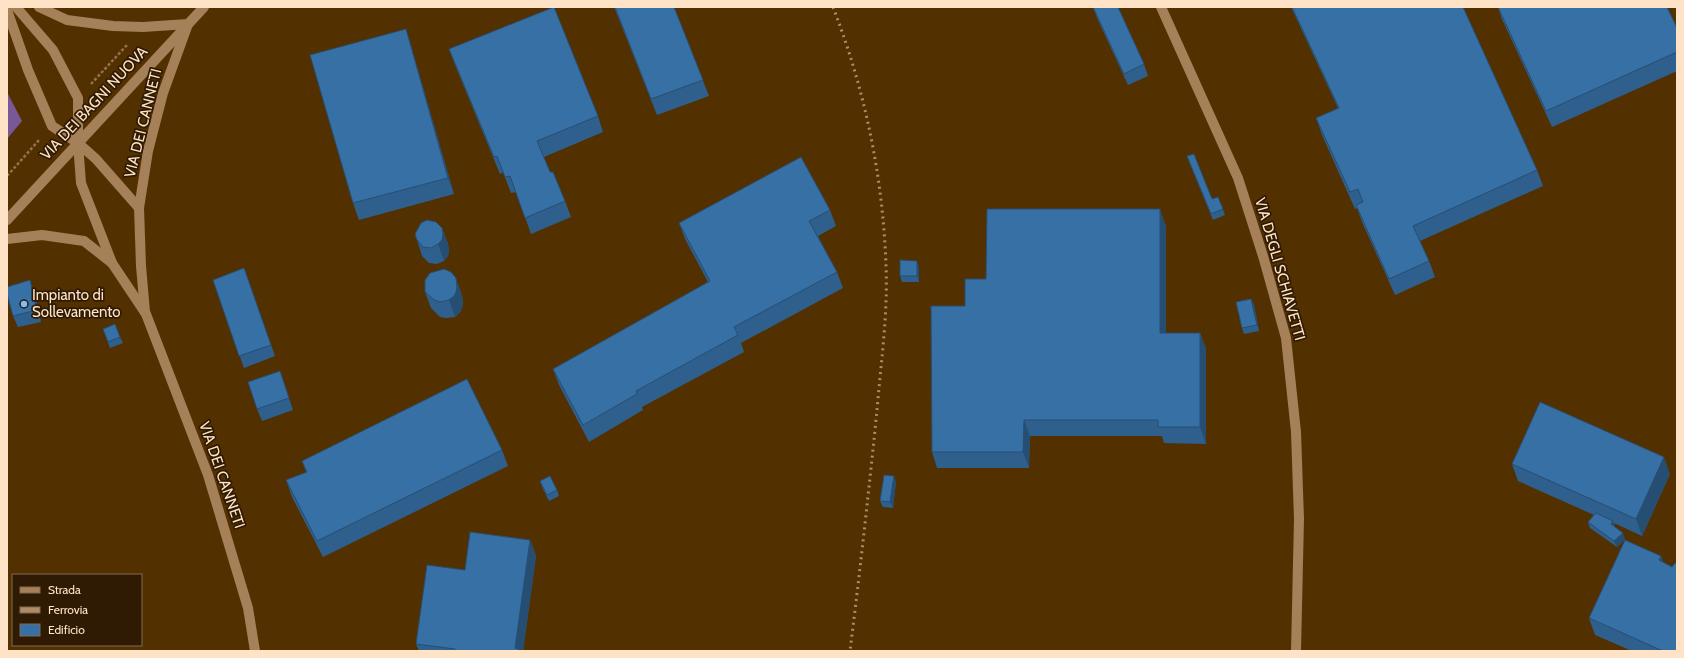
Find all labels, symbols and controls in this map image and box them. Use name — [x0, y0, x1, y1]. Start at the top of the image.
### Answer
street label: VIA DEI BAGNI NUOVA — [37, 42, 152, 163]
street label: VIA DEI CANNETI — [121, 67, 165, 179]
street label: VIA DEGLI SCHIAVETTI — [1251, 196, 1309, 342]
place label: Impianto di Sollevamento — [32, 286, 120, 321]
marker: Impianto di Sollevamento — [19, 299, 29, 309]
street label: VIA DEI CANNETI — [195, 419, 249, 531]
legend — [12, 574, 142, 646]
text: Strada — [48, 582, 81, 597]
text: Ferrovia — [48, 602, 88, 617]
text: Edificio — [48, 622, 85, 637]

